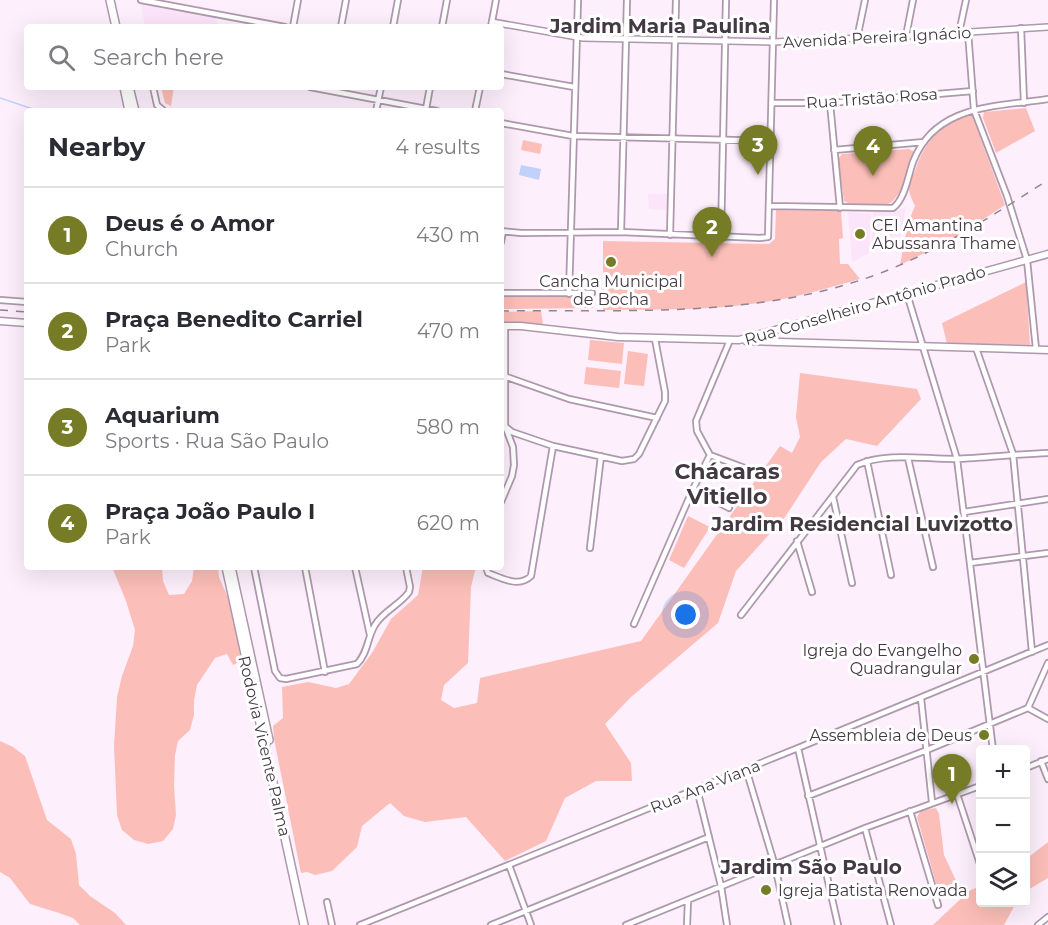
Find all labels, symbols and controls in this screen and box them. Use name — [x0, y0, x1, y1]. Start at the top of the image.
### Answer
district label: Jardim Maria Paulina — [549, 14, 770, 38]
street label: Avenida Pereira Ignácio — [782, 23, 972, 52]
search box — [24, 24, 504, 90]
icon: search — [45, 41, 78, 74]
text: Search here — [93, 44, 224, 71]
street label: Rua Tristão Rosa — [806, 84, 939, 113]
pin: 3 — [738, 126, 777, 175]
pin: 4 — [854, 126, 892, 176]
text: Nearby — [48, 131, 145, 163]
text: 4 results — [395, 135, 480, 159]
pin: 2 — [692, 208, 732, 257]
text: Deus é o Amor — [105, 210, 275, 237]
place label: CEI Amantina Abussanra Thame — [872, 216, 1016, 253]
text: 1 — [64, 223, 71, 247]
text: 430 m — [416, 223, 480, 247]
marker: CEI Amantina Abussanra Thame — [853, 227, 867, 241]
text: Church — [105, 237, 179, 261]
marker: Cancha Municipal de Bocha — [604, 255, 618, 269]
street label: Rua Conselheiro Antônio Prado — [742, 262, 988, 349]
place label: Cancha Municipal de Bocha — [539, 272, 683, 309]
text: Praça Benedito Carriel — [105, 306, 363, 333]
text: 2 — [62, 319, 73, 343]
text: 470 m — [417, 319, 480, 343]
text: Park — [105, 333, 151, 357]
text: Aquarium — [105, 402, 220, 429]
text: 3 — [62, 415, 73, 439]
text: 580 m — [416, 415, 480, 439]
text: Sports · Rua São Paulo — [105, 429, 329, 453]
district label: Chácaras Vitiello — [674, 458, 780, 510]
text: Praça João Paulo I — [105, 498, 315, 525]
text: 4 — [61, 511, 74, 535]
text: 620 m — [417, 511, 480, 535]
district label: Jardim Residencial Luvizotto — [710, 512, 1013, 536]
text: Park — [105, 525, 151, 549]
your location — [671, 600, 700, 629]
place label: Igreja do Evangelho Quadrangular — [802, 641, 962, 678]
marker: Igreja do Evangelho Quadrangular — [967, 652, 981, 666]
street label: Rodovia Vicente Palma — [234, 654, 295, 838]
place label: Assembleia de Deus — [809, 726, 972, 745]
marker: Assembleia de Deus — [977, 728, 991, 742]
map controls — [976, 745, 1030, 907]
button: + — [976, 745, 1030, 799]
pin: 1 — [932, 754, 972, 804]
street label: Rua Ana Viana — [647, 756, 763, 817]
button: − — [976, 799, 1030, 853]
button: layers — [976, 853, 1030, 907]
district label: Jardim São Paulo — [719, 855, 902, 879]
place label: Igreja Batista Renovada — [778, 881, 967, 900]
marker: Igreja Batista Renovada — [759, 883, 773, 897]

